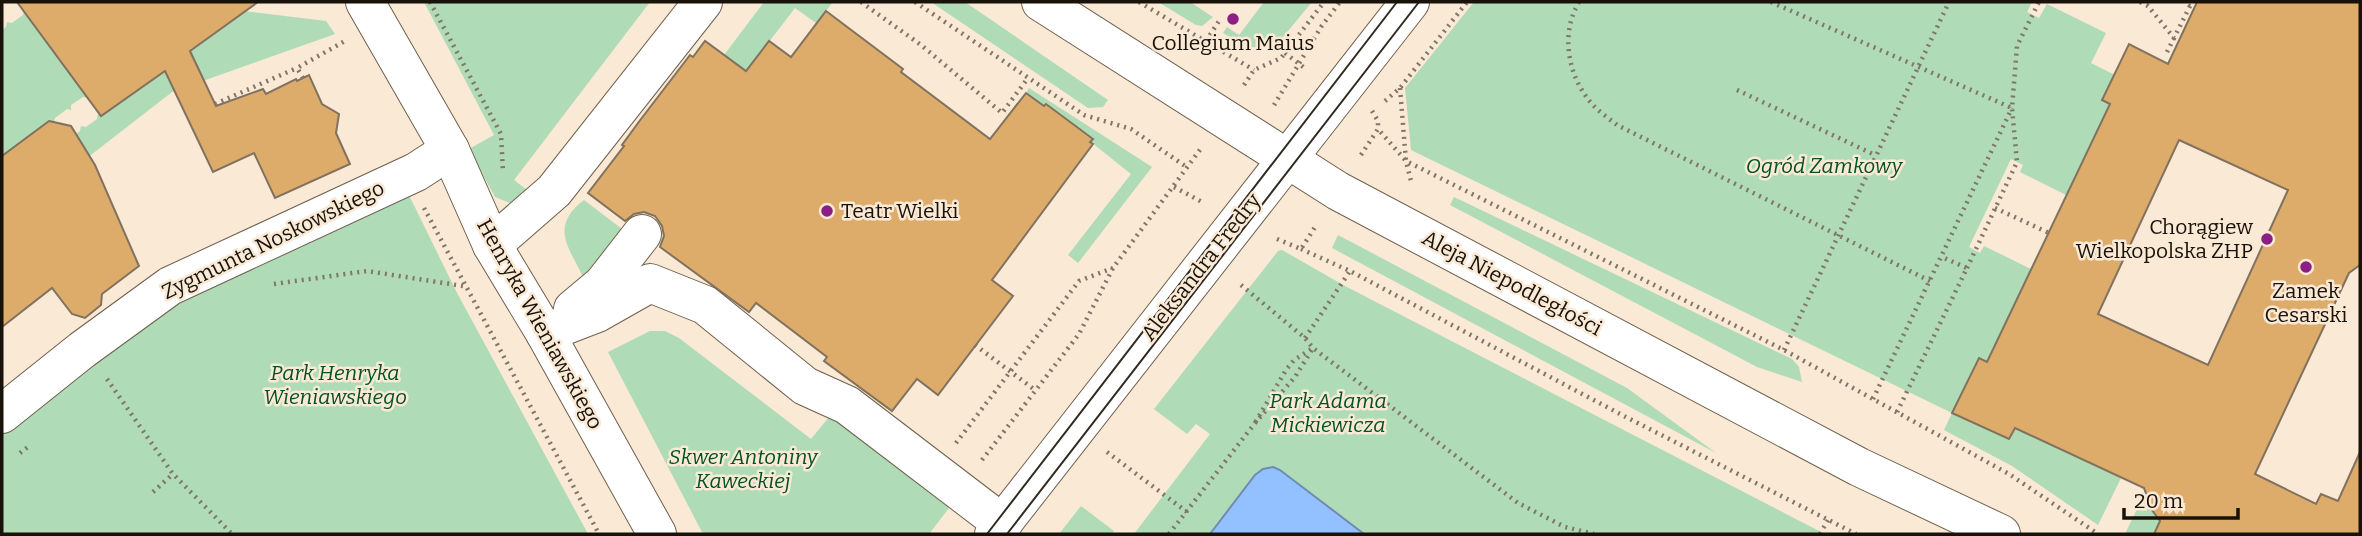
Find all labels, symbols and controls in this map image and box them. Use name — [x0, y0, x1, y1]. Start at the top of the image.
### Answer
marker: Collegium Maius — [1225, 11, 1241, 27]
place label: Collegium Maius — [1152, 30, 1314, 56]
park label: Ogród Zamkowy — [1746, 153, 1903, 179]
street label: Zygmunta Noskowskiego — [158, 175, 388, 305]
street label: Aleksandra Fredry — [1135, 187, 1267, 346]
place label: Teatr Wielki — [841, 198, 958, 224]
marker: Teatr Wielki — [819, 203, 835, 219]
street label: Henryka Wieniawskiego — [471, 214, 609, 434]
place label: Chorągiew Wielkopolska ZHP — [2076, 214, 2253, 264]
street label: Aleja Niepodległości — [1418, 225, 1606, 341]
marker: Chorągiew Wielkopolska ZHP — [2259, 231, 2275, 247]
marker: Zamek Cesarski — [2298, 259, 2314, 275]
place label: Zamek Cesarski — [2265, 278, 2347, 328]
park label: Park Henryka Wieniawskiego — [263, 360, 407, 410]
park label: Park Adama Mickiewicza — [1269, 388, 1387, 438]
park label: Skwer Antoniny Kaweckiej — [668, 444, 819, 494]
scale bar — [2124, 476, 2238, 520]
text: 20 m — [2134, 488, 2183, 514]

